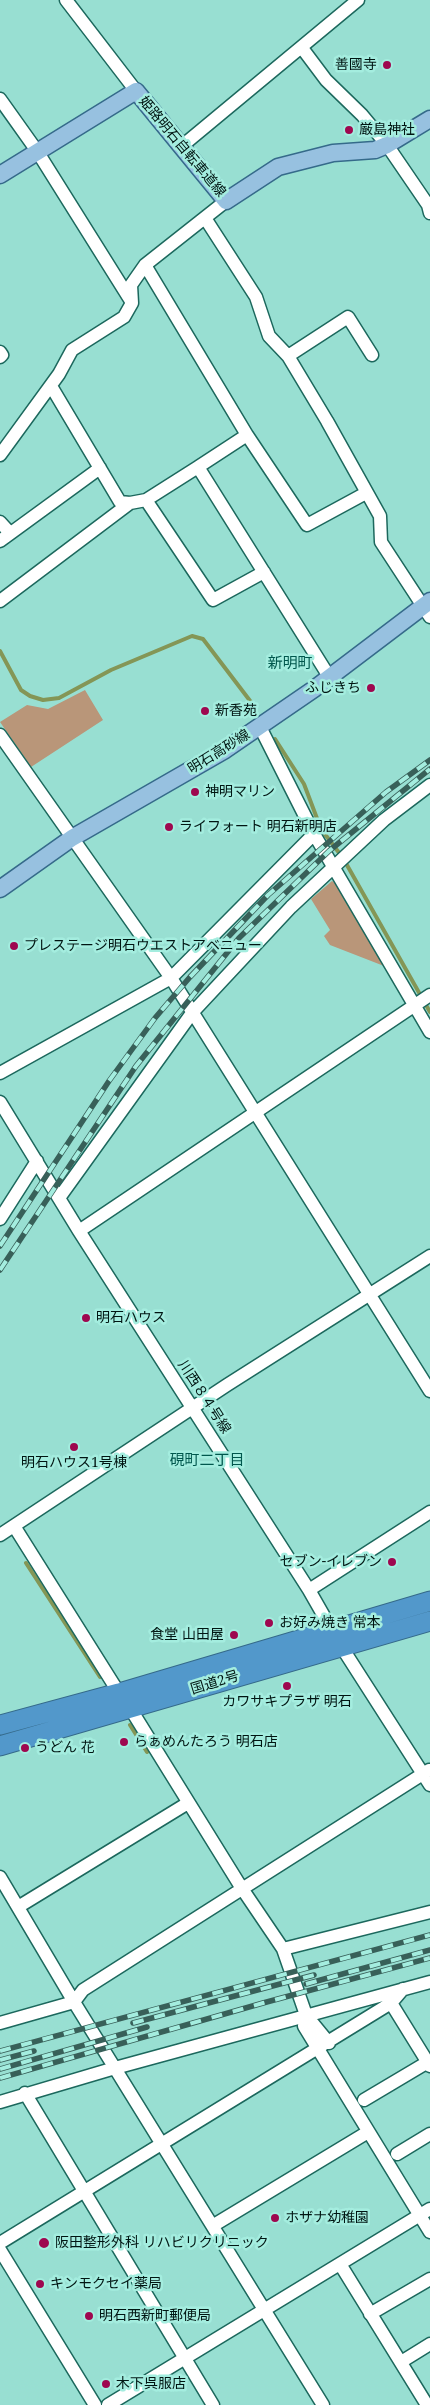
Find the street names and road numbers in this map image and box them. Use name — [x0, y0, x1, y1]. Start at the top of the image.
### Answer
street label: 姫路明石自転車道線 — [135, 93, 229, 201]
street label: 明石高砂線 — [185, 726, 253, 778]
street label: 川西８４号線 — [174, 1357, 234, 1437]
street label: 国道2号 — [189, 1668, 241, 1698]

